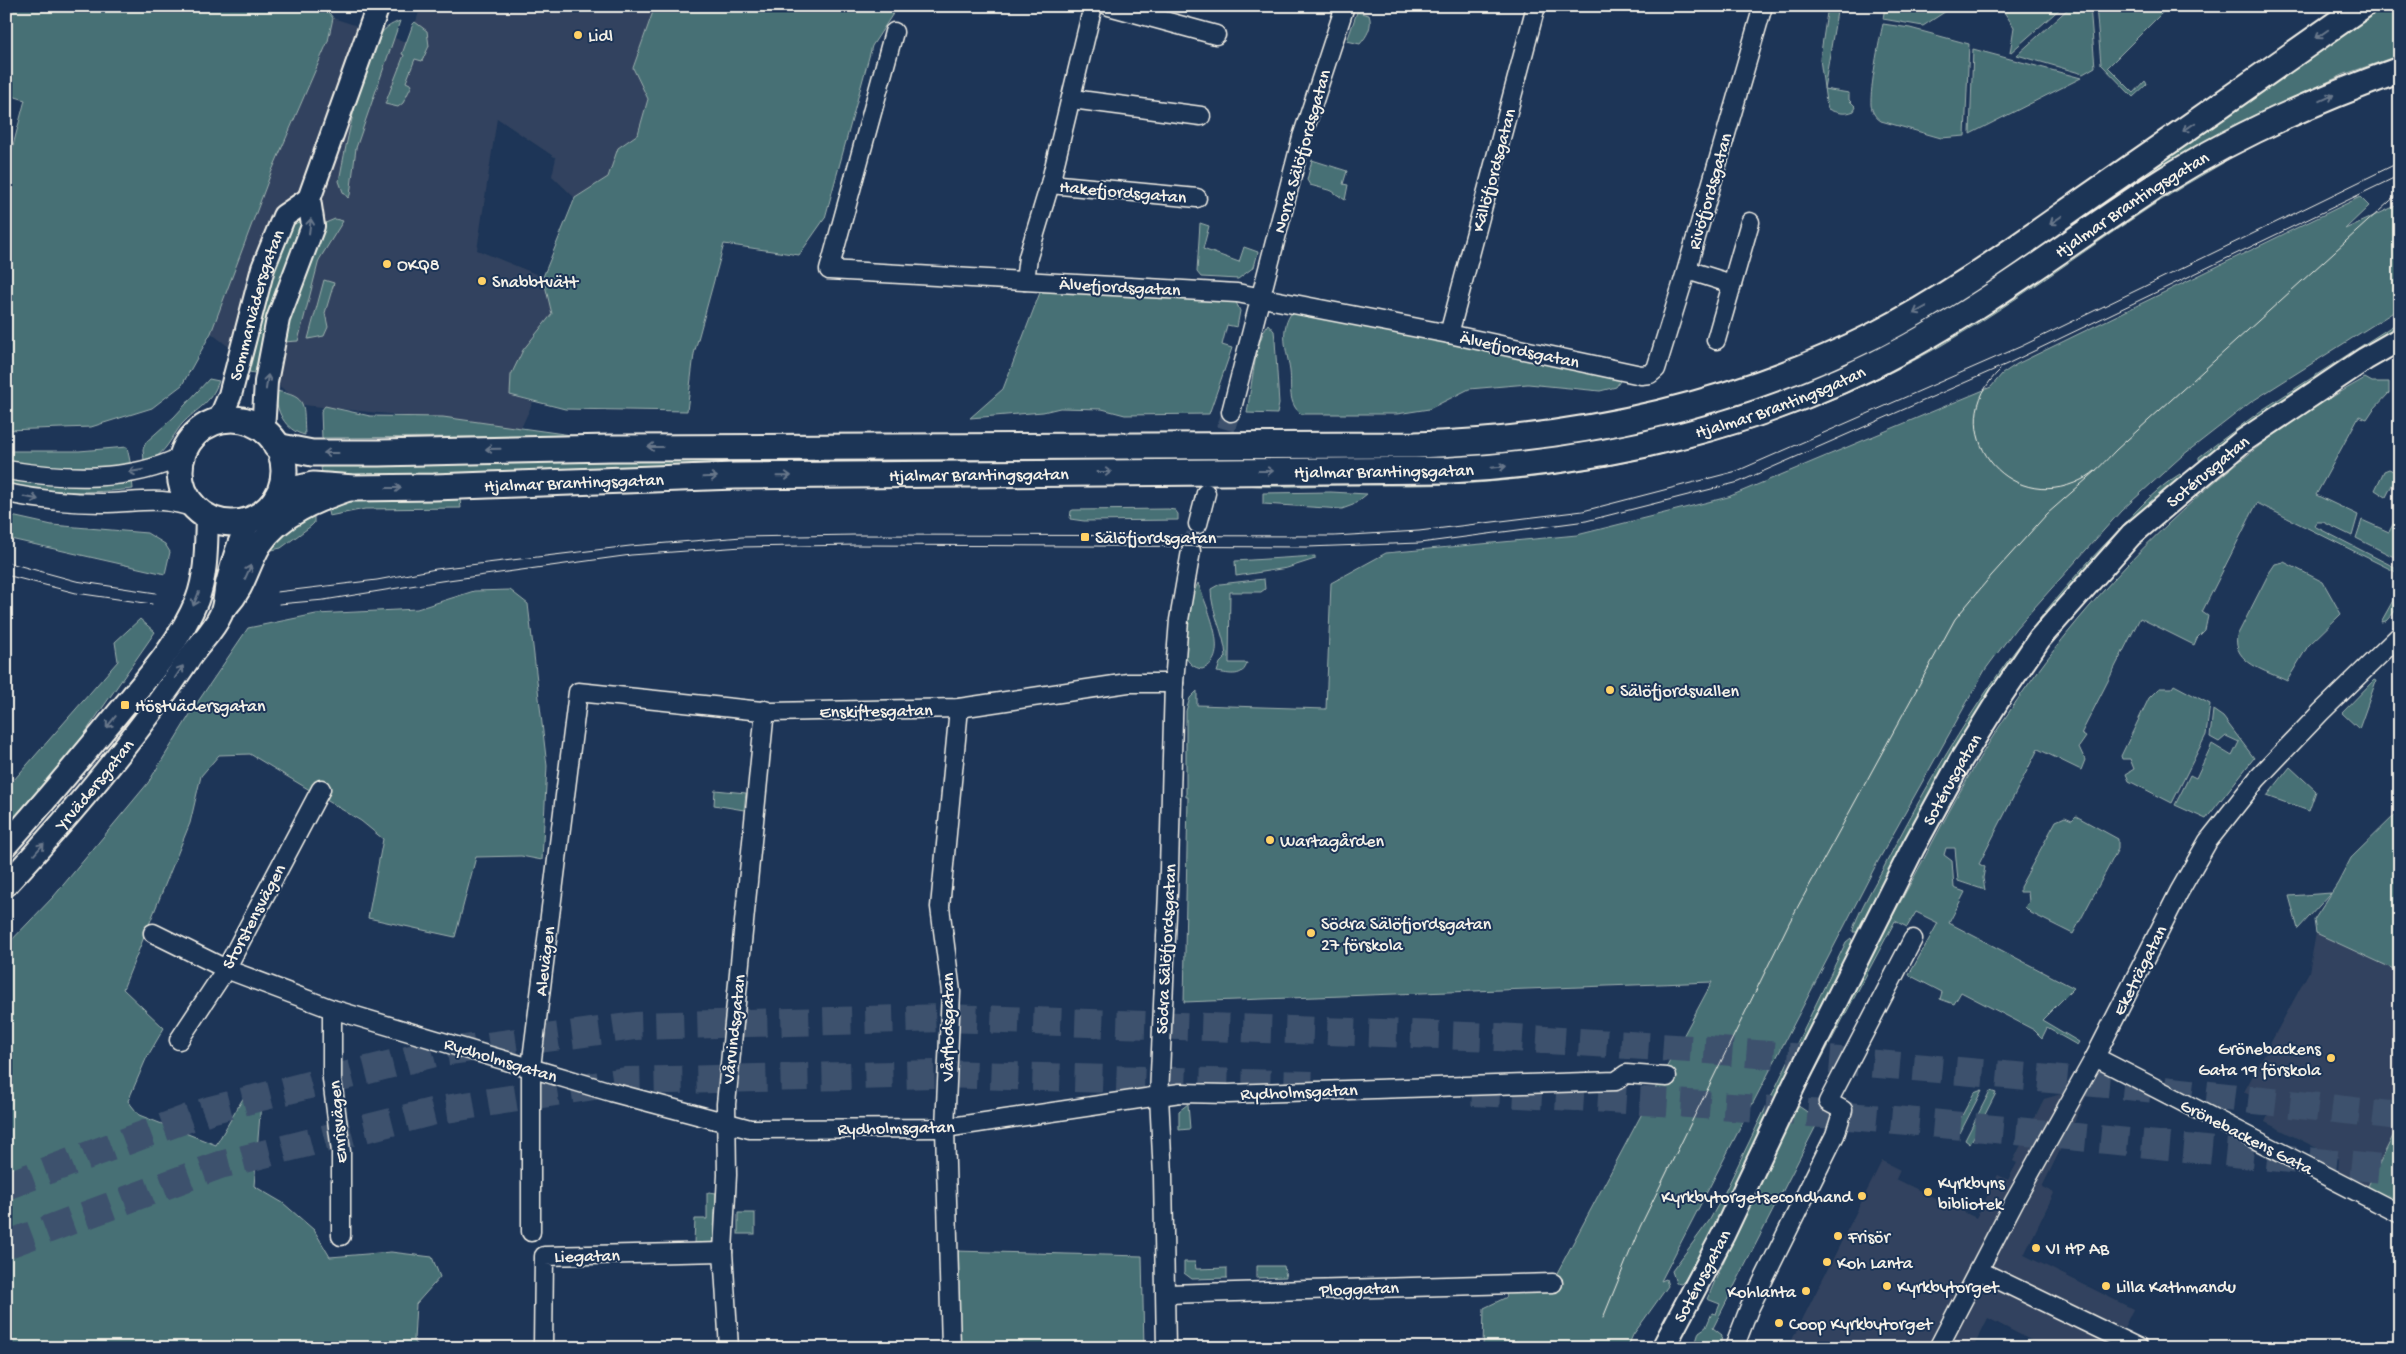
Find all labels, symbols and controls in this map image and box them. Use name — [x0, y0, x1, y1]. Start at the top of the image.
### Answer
place label: Lidl — [588, 27, 613, 48]
marker: Lidl — [572, 29, 584, 41]
one-way arrow — [2315, 29, 2329, 39]
street label: Norra Sälöfjordsgatan — [1270, 67, 1337, 236]
one-way arrow — [2319, 93, 2334, 102]
street label: Källöfjordsgatan — [1469, 106, 1522, 235]
one-way arrow — [2182, 122, 2196, 132]
street label: Rivöfjordsgatan — [1685, 131, 1738, 252]
street label: Hjalmar Brantingsgatan — [2052, 148, 2214, 264]
street label: Hakefjordsgatan — [1058, 177, 1188, 210]
one-way arrow — [2049, 215, 2063, 225]
one-way arrow — [305, 219, 315, 235]
street label: Sommarvädersgatan — [226, 227, 291, 383]
place label: OKQ8 — [397, 256, 440, 277]
marker: OKQ8 — [381, 258, 393, 270]
place label: Snabbtvätt — [492, 273, 580, 294]
marker: Snabbtvätt — [476, 275, 488, 287]
street label: Älvefjordsgatan — [1059, 275, 1182, 302]
one-way arrow — [1913, 305, 1928, 315]
street label: Älvefjordsgatan — [1458, 329, 1582, 374]
street label: Hjalmar Brantingsgatan — [1693, 362, 1870, 444]
one-way arrow — [262, 374, 272, 390]
street label: Sotérusgatan — [2163, 432, 2254, 513]
one-way arrow — [648, 442, 664, 452]
one-way arrow — [485, 444, 502, 454]
one-way arrow — [323, 448, 339, 458]
street label: Hjalmar Brantingsgatan — [1294, 461, 1475, 484]
one-way arrow — [1490, 462, 1506, 472]
street label: Hjalmar Brantingsgatan — [889, 465, 1069, 488]
one-way arrow — [1258, 466, 1274, 476]
one-way arrow — [129, 467, 145, 477]
one-way arrow — [1095, 467, 1111, 477]
street label: Hjalmar Brantingsgatan — [484, 471, 665, 498]
one-way arrow — [776, 471, 792, 481]
one-way arrow — [702, 473, 718, 482]
one-way arrow — [386, 483, 402, 492]
one-way arrow — [23, 494, 39, 503]
place label: Sälöfjordsgatan — [1095, 529, 1217, 550]
marker: Sälöfjordsgatan — [1079, 531, 1091, 543]
one-way arrow — [244, 565, 254, 580]
one-way arrow — [191, 591, 200, 606]
one-way arrow — [174, 666, 184, 680]
place label: Sälöfjordsvallen — [1620, 682, 1739, 703]
marker: Sälöfjordsvallen — [1604, 684, 1616, 696]
place label: Höstvädersgatan — [135, 697, 266, 718]
marker: Höstvädersgatan — [119, 699, 131, 711]
street label: Enskiftesgatan — [819, 701, 933, 724]
one-way arrow — [106, 715, 117, 728]
street label: Sotérusgatan — [1919, 730, 1988, 830]
street label: Yrvädersgatan — [51, 736, 140, 837]
place label: Wartagården — [1280, 832, 1384, 853]
marker: Wartagården — [1264, 834, 1276, 846]
one-way arrow — [33, 842, 44, 855]
street label: Storstensvägen — [219, 861, 292, 973]
street label: Södra Sälöfjordsgatan — [1153, 863, 1182, 1035]
place label: Södra Sälöfjordsgatan 27 förskola — [1321, 915, 1492, 957]
street label: Eketrägatan — [2110, 922, 2173, 1020]
street label: Alevägen — [532, 925, 561, 997]
marker: Södra Sälöfjordsgatan 27 förskola — [1305, 927, 1317, 939]
street label: Vårflodsgatan — [939, 972, 960, 1082]
street label: Vårvindsgatan — [719, 973, 752, 1086]
street label: Rydholmsgatan — [441, 1034, 560, 1089]
place label: Grönebackens Gata 19 förskola — [2198, 1040, 2322, 1082]
marker: Grönebackens Gata 19 förskola — [2325, 1052, 2337, 1064]
street label: Enrisvägen — [325, 1079, 354, 1164]
street label: Rydholmsgatan — [1240, 1081, 1359, 1106]
street label: Grönebackens Gata — [2176, 1096, 2317, 1181]
street label: Rydholmsgatan — [837, 1118, 955, 1141]
place label: Kyrkbyns bibliotek — [1938, 1174, 2006, 1216]
marker: Kyrkbyns bibliotek — [1922, 1186, 1934, 1198]
place label: Kyrkbytorgetsecondhand — [1661, 1188, 1853, 1209]
marker: Kyrkbytorgetsecondhand — [1856, 1190, 1868, 1202]
street label: Sotérusgatan — [1670, 1227, 1737, 1327]
place label: Frisör — [1847, 1228, 1891, 1249]
marker: Frisör — [1832, 1230, 1844, 1242]
place label: VI HP AB — [2045, 1240, 2110, 1261]
marker: VI HP AB — [2030, 1242, 2042, 1254]
street label: Liegatan — [554, 1246, 621, 1269]
place label: Koh Lanta — [1837, 1254, 1914, 1275]
marker: Koh Lanta — [1821, 1256, 1833, 1268]
place label: Kyrkbytorget — [1897, 1278, 2000, 1299]
place label: Lilla Kathmandu — [2116, 1278, 2236, 1299]
street label: Ploggatan — [1318, 1279, 1400, 1302]
marker: Kyrkbytorget — [1881, 1280, 1893, 1292]
marker: Lilla Kathmandu — [2100, 1280, 2112, 1292]
place label: Kohlanta — [1727, 1283, 1797, 1304]
marker: Kohlanta — [1800, 1285, 1812, 1297]
place label: Coop Kyrkbytorget — [1789, 1315, 1934, 1336]
marker: Coop Kyrkbytorget — [1773, 1317, 1785, 1329]

